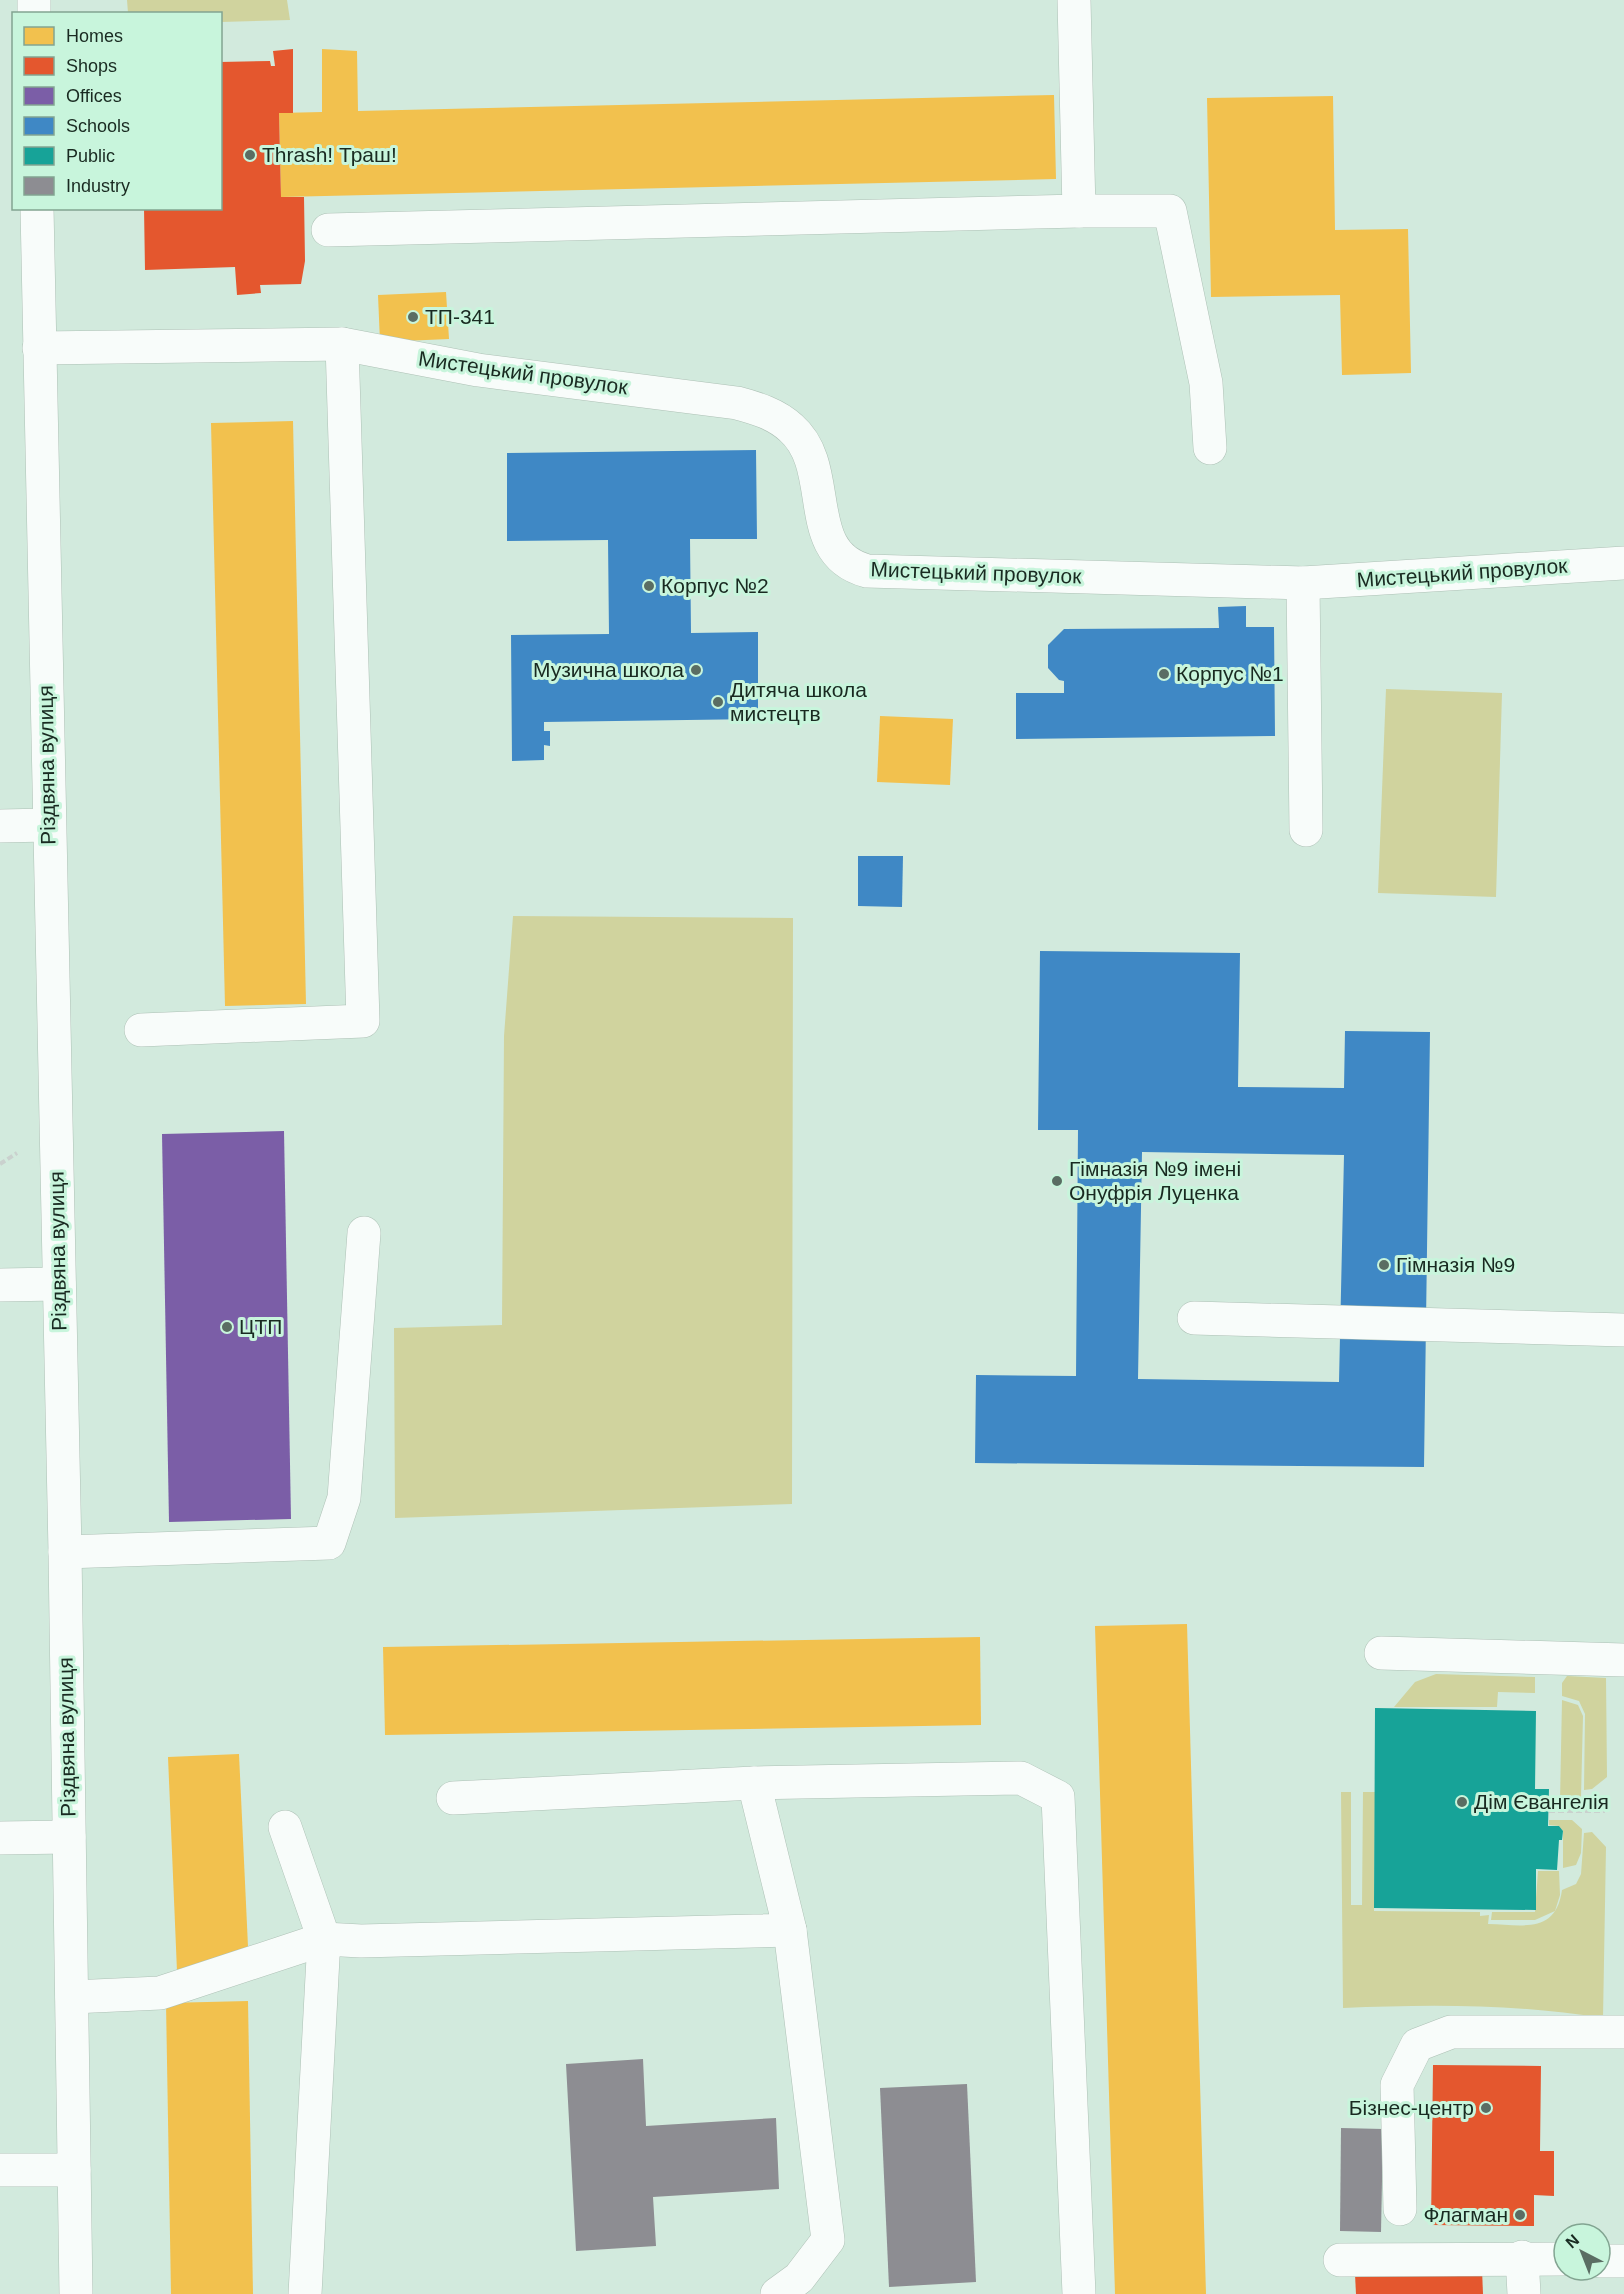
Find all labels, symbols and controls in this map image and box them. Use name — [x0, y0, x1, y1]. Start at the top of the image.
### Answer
legend — [12, 12, 222, 210]
text: Homes — [66, 26, 123, 46]
text: Shops — [66, 56, 117, 76]
text: Offices — [66, 86, 122, 106]
text: Schools — [66, 116, 130, 136]
place label: Thrash! Траш! — [262, 143, 397, 166]
text: Public — [66, 146, 115, 166]
marker: Thrash! Траш! — [243, 148, 257, 162]
text: Industry — [66, 176, 130, 196]
place label: ТП-341 — [425, 305, 495, 328]
marker: ТП-341 — [406, 310, 420, 324]
street label: Мистецький провулок — [417, 346, 630, 399]
street label: Мистецький провулок — [1356, 554, 1569, 591]
street label: Мистецький провулок — [870, 557, 1083, 588]
place label: Корпус №2 — [661, 574, 769, 597]
marker: Корпус №2 — [642, 579, 656, 593]
place label: Музична школа — [533, 658, 684, 681]
place label: Корпус №1 — [1176, 662, 1284, 685]
marker: Музична школа — [689, 663, 703, 677]
marker: Корпус №1 — [1157, 667, 1171, 681]
place label: Дитяча школа мистецтв — [730, 678, 867, 725]
street label: Різдвяна вулиця — [34, 685, 59, 845]
marker: Дитяча школа мистецтв — [711, 695, 725, 709]
place label: Гімназія №9 імені Онуфрія Луценка — [1069, 1157, 1241, 1204]
street label: Різдвяна вулиця — [45, 1171, 70, 1331]
marker: Гімназія №9 імені Онуфрія Луценка — [1050, 1174, 1064, 1188]
place label: Гімназія №9 — [1396, 1253, 1515, 1276]
marker: Гімназія №9 — [1377, 1258, 1391, 1272]
place label: ЦТП — [239, 1315, 282, 1338]
marker: ЦТП — [220, 1320, 234, 1334]
street label: Різдвяна вулиця — [54, 1657, 79, 1817]
place label: Дім Євангелія — [1474, 1790, 1609, 1813]
marker: Дім Євангелія — [1455, 1795, 1469, 1809]
place label: Бізнес-центр — [1349, 2096, 1474, 2119]
marker: Бізнес-центр — [1479, 2101, 1493, 2115]
place label: Флагман — [1423, 2203, 1508, 2226]
marker: Флагман — [1513, 2208, 1527, 2222]
north arrow — [1552, 2222, 1612, 2282]
text: N — [1562, 2231, 1582, 2251]

